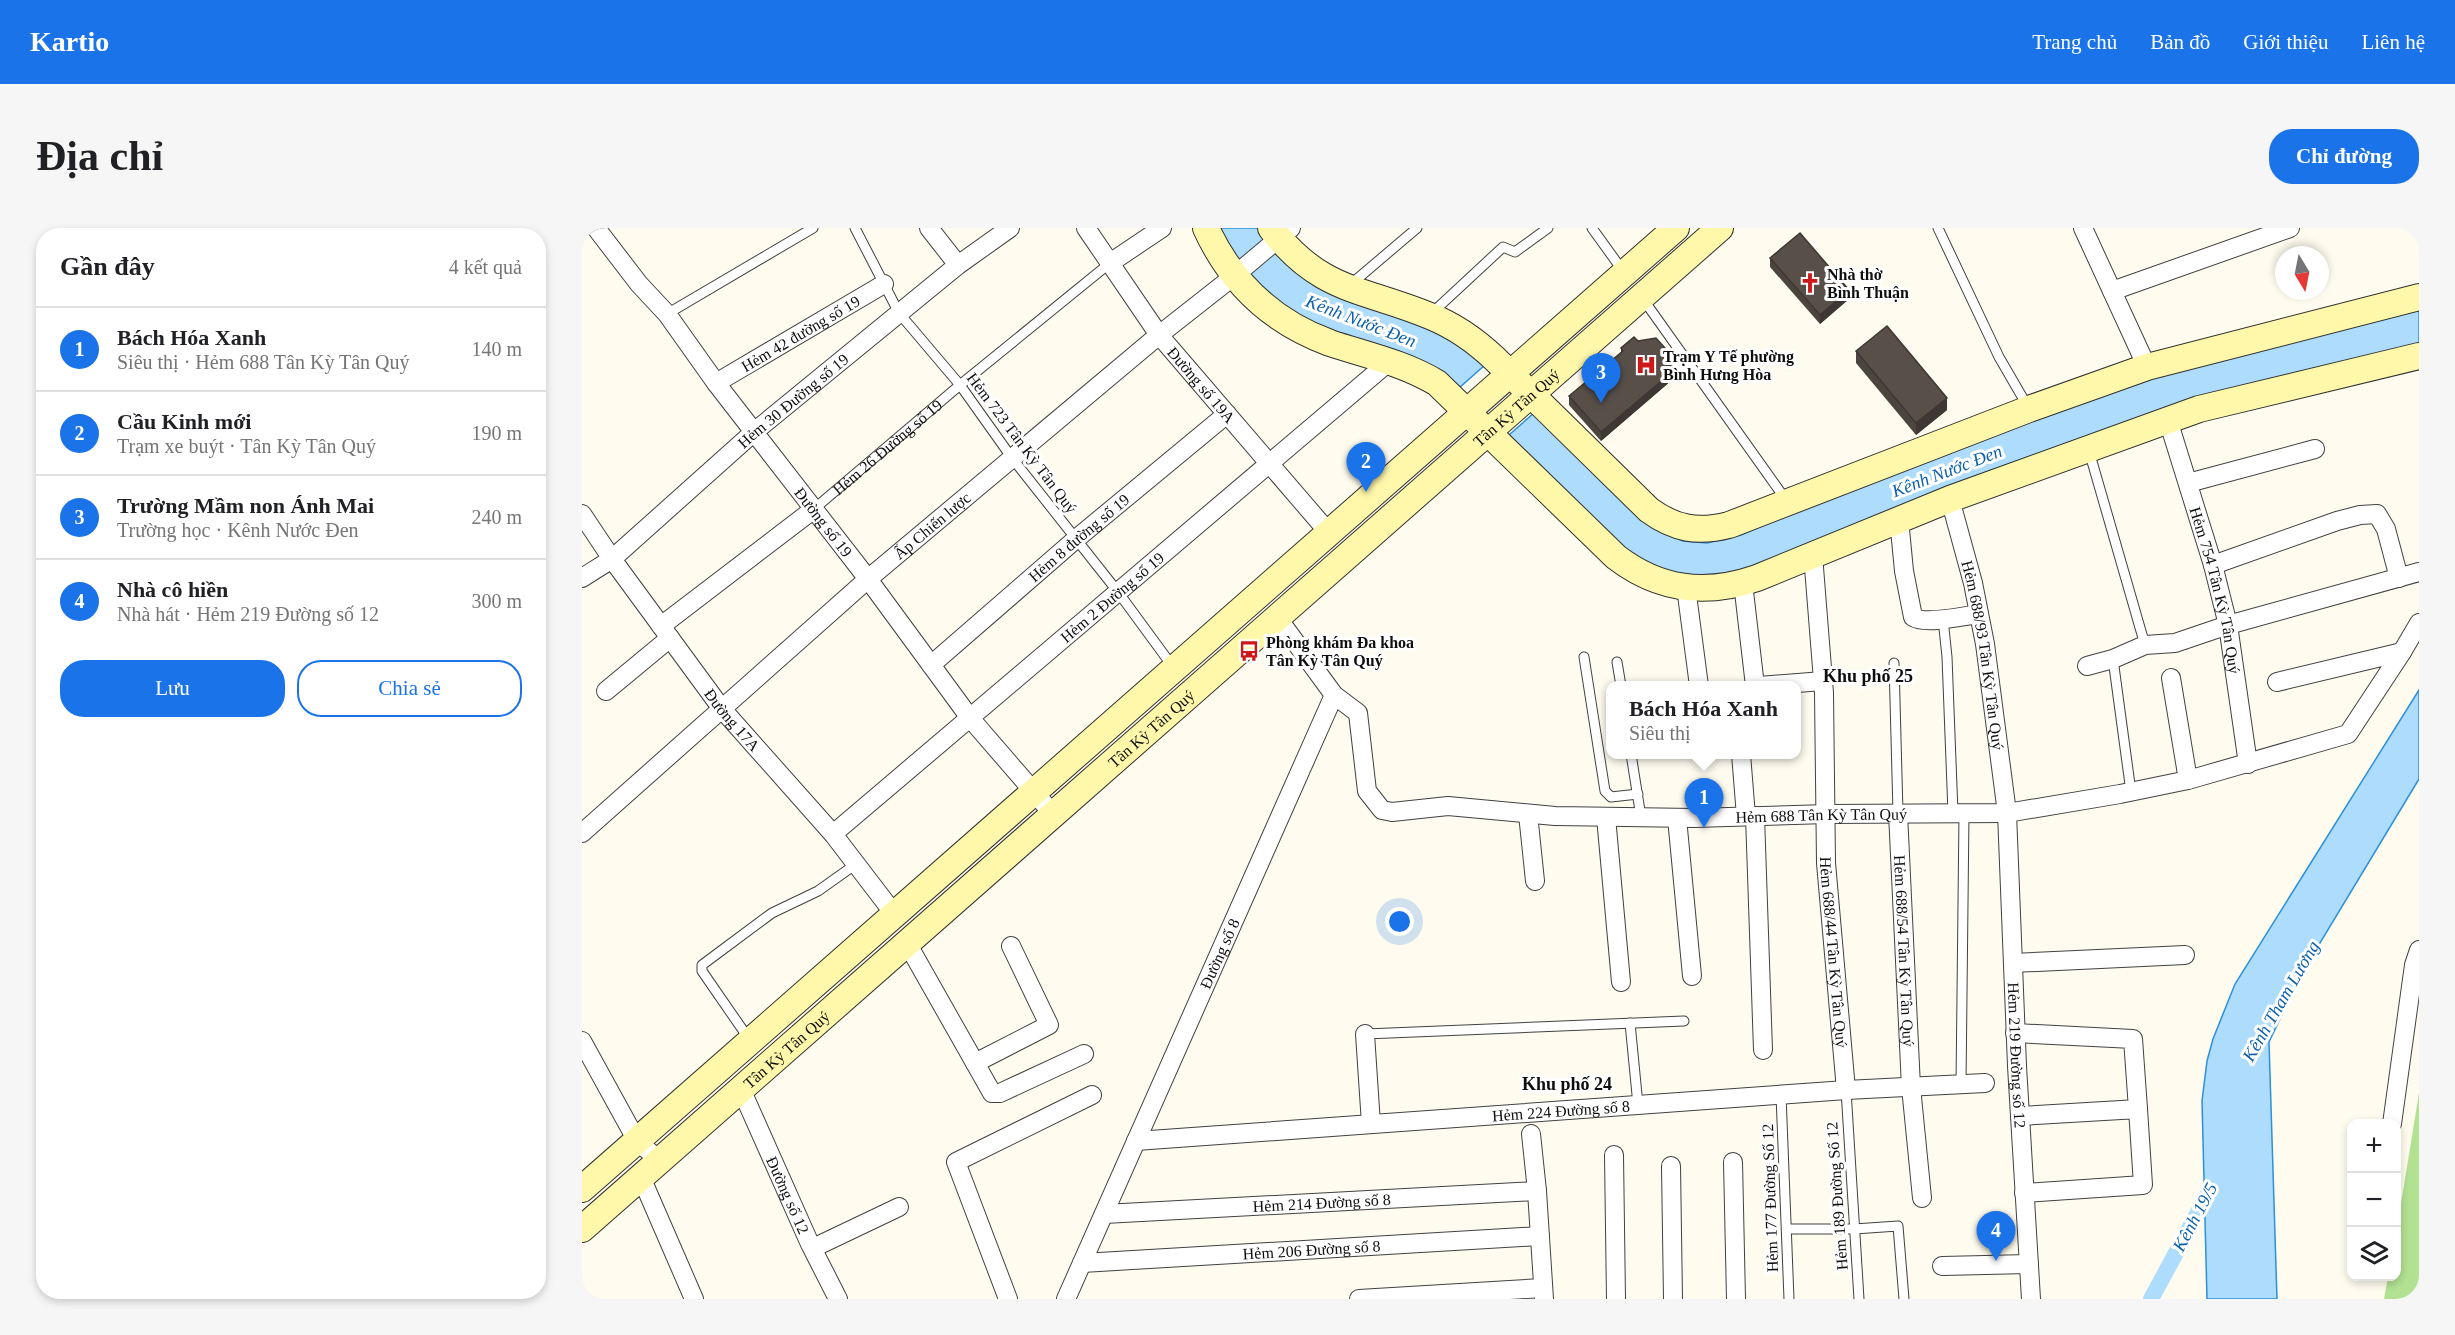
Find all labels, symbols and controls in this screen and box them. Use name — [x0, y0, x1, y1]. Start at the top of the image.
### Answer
text: Kartio — [30, 26, 109, 57]
text: Trang chủ — [2032, 30, 2117, 54]
text: Bản đồ — [2150, 30, 2210, 54]
text: Giới thiệu — [2243, 30, 2328, 54]
text: Liên hệ — [2361, 30, 2425, 54]
button: Chỉ đường — [2269, 129, 2419, 184]
text: Địa chỉ — [36, 133, 163, 179]
north arrow — [2275, 246, 2329, 300]
text: Gần đây — [60, 252, 155, 281]
text: 4 kết quả — [449, 256, 522, 278]
place label: Nhà thờ Bình Thuận — [1827, 266, 1909, 302]
church icon: Nhà thờ Bình Thuận — [1798, 271, 1822, 295]
water label: Kênh Nước Đen — [1302, 290, 1419, 351]
street label: Hẻm 42 đường số 19 — [738, 292, 863, 375]
text: Bách Hóa Xanh — [117, 325, 266, 350]
text: 1 — [75, 338, 85, 360]
text: 140 m — [471, 338, 522, 360]
street label: Đường số 19A — [1164, 343, 1239, 426]
place label: Trạm Y Tế phường Bình Hưng Hòa — [1663, 348, 1794, 384]
street label: Hẻm 30 Đường số 19 — [734, 350, 851, 451]
text: Siêu thị · Hẻm 688 Tân Kỳ Tân Quý — [117, 351, 410, 373]
hospital icon: Trạm Y Tế phường Bình Hưng Hòa — [1634, 353, 1658, 377]
pin: 3 — [1582, 354, 1620, 403]
street label: Tân Kỳ Tân Quý — [1470, 365, 1563, 450]
street label: Hẻm 723 Tân Kỳ Tân Quý — [963, 369, 1080, 517]
street label: Hẻm 26 Đường số 19 — [829, 396, 945, 498]
text: Cầu Kinh mới — [117, 409, 251, 434]
text: 2 — [75, 422, 85, 444]
text: 190 m — [471, 422, 522, 444]
text: Trạm xe buýt · Tân Kỳ Tân Quý — [117, 435, 376, 457]
water label: Kênh Nước Đen — [1888, 441, 2005, 502]
pin: 2 — [1346, 442, 1386, 492]
street label: Đường số 19 — [792, 484, 856, 560]
street label: Ấp Chiến lược — [890, 488, 974, 562]
street label: Hẻm 8 đường số 19 — [1025, 490, 1132, 585]
text: Trường Mầm non Ánh Mai — [117, 493, 374, 518]
street label: Hẻm 754 Tân Kỳ Tân Quý — [2187, 505, 2243, 675]
text: 3 — [75, 506, 85, 528]
text: 240 m — [471, 506, 522, 528]
text: Trường học · Kênh Nước Đen — [117, 519, 359, 541]
street label: Hẻm 2 Đường số 19 — [1057, 549, 1167, 646]
street label: Hẻm 688/93 Tân Kỳ Tân Quý — [1959, 559, 2007, 751]
text: Nhà cô hiền — [117, 577, 228, 602]
text: 4 — [75, 590, 85, 612]
text: 300 m — [471, 590, 522, 612]
text: Nhà hát · Hẻm 219 Đường số 12 — [117, 603, 379, 625]
place label: Phòng khám Đa khoa Tân Kỳ Tân Quý — [1266, 634, 1414, 670]
bus stop icon: Phòng khám Đa khoa Tân Kỳ Tân Quý — [1237, 639, 1261, 663]
button: Lưu — [60, 660, 285, 717]
button: Chia sẻ — [297, 660, 522, 717]
district label: Khu phố 25 — [1823, 666, 1913, 686]
popup — [1606, 681, 1801, 759]
street label: Đường 17A — [701, 685, 764, 755]
street label: Tân Kỳ Tân Quý — [1105, 686, 1198, 771]
text: Bách Hóa Xanh — [1629, 696, 1778, 721]
text: Siêu thị — [1629, 722, 1691, 744]
pin: 1 — [1684, 778, 1724, 828]
street label: Hẻm 688 Tân Kỳ Tân Quý — [1735, 805, 1907, 825]
street label: Hẻm 688/54 Tân Kỳ Tân Quý — [1892, 855, 1918, 1047]
street label: Hẻm 688/44 Tân Kỳ Tân Quý — [1817, 856, 1851, 1049]
your location — [1385, 907, 1414, 936]
street label: Đường số 8 — [1196, 916, 1242, 991]
water label: Kênh Tham Lương — [2238, 937, 2324, 1066]
street label: Hẻm 219 Đường số 12 — [2005, 982, 2029, 1129]
street label: Tân Kỳ Tân Quý — [740, 1007, 833, 1092]
district label: Khu phố 24 — [1522, 1074, 1612, 1094]
street label: Hẻm 224 Đường số 8 — [1491, 1097, 1630, 1124]
map controls — [2347, 1119, 2401, 1281]
button: + — [2347, 1119, 2401, 1173]
street label: Hẻm 189 Đường Số 12 — [1823, 1121, 1852, 1271]
street label: Hẻm 177 Đường Số 12 — [1759, 1123, 1782, 1273]
street label: Đường số 12 — [764, 1154, 813, 1236]
button: − — [2347, 1173, 2401, 1227]
water label: Kênh 19/5 — [2168, 1179, 2221, 1255]
street label: Hẻm 214 Đường số 8 — [1252, 1190, 1391, 1215]
pin: 4 — [1976, 1212, 2016, 1261]
button: layers — [2347, 1227, 2401, 1281]
street label: Hẻm 206 Đường số 8 — [1242, 1237, 1381, 1262]

